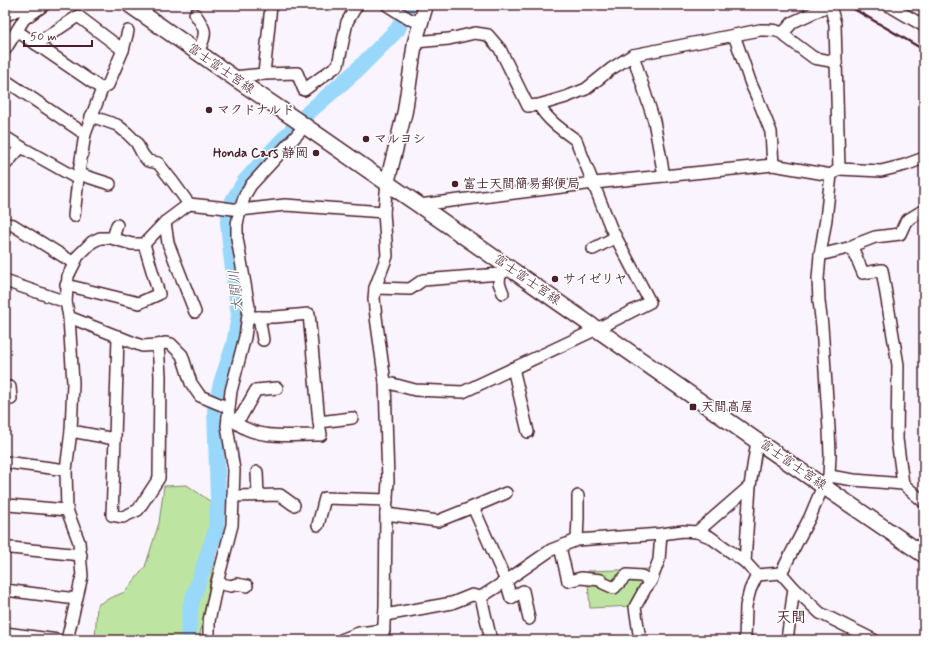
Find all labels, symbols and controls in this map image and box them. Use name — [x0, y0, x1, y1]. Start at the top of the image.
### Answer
scale bar — [24, 22, 92, 48]
text: 50 m — [30, 29, 57, 45]
street label: 富士富士宮線 — [184, 40, 259, 99]
place label: マクドナルド — [217, 102, 294, 119]
marker: マクドナルド — [204, 105, 214, 115]
place label: マルヨシ — [374, 131, 426, 148]
marker: マルヨシ — [361, 134, 371, 144]
place label: Honda Cars 静岡 — [213, 145, 308, 162]
marker: Honda Cars 静岡 — [311, 148, 321, 158]
place label: 富士天間簡易郵便局 — [463, 176, 580, 193]
marker: 富士天間簡易郵便局 — [450, 179, 460, 189]
street label: 富士富士宮線 — [490, 251, 565, 310]
water label: 大間川 — [225, 269, 247, 313]
place label: サイゼリヤ — [563, 271, 627, 288]
marker: サイゼリヤ — [550, 274, 560, 284]
place label: 天間高屋 — [701, 399, 753, 416]
marker: 天間高屋 — [688, 402, 698, 412]
street label: 富士富士宮線 — [756, 436, 831, 495]
district label: 天間 — [776, 608, 806, 628]

